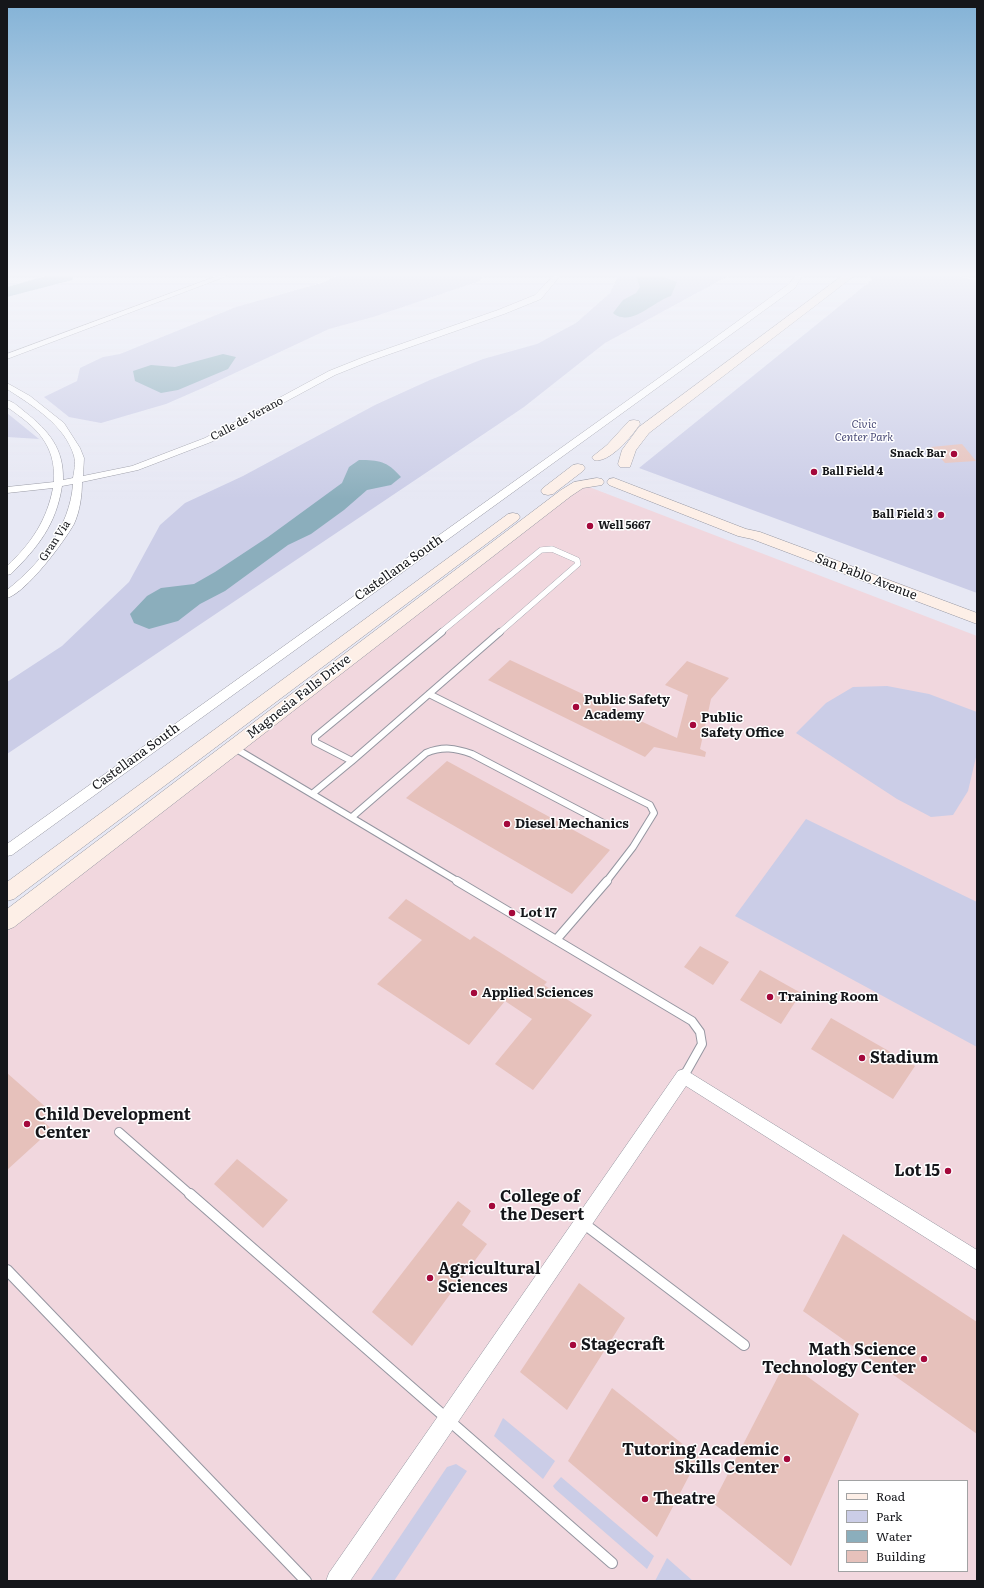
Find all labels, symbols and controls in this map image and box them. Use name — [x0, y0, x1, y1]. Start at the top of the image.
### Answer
street label: Calle de Verano — [208, 394, 286, 444]
park label: Civic Center Park — [835, 418, 893, 444]
place label: Snack Bar — [890, 447, 946, 461]
marker: Snack Bar — [949, 449, 959, 459]
place label: Ball Field 4 — [822, 465, 883, 479]
marker: Ball Field 4 — [809, 467, 819, 477]
place label: Ball Field 3 — [872, 508, 933, 522]
marker: Ball Field 3 — [936, 510, 946, 520]
street label: Gran Via — [37, 518, 73, 564]
place label: Well 5667 — [598, 519, 650, 533]
marker: Well 5667 — [585, 521, 595, 531]
street label: Castellana South — [352, 532, 446, 604]
street label: San Pablo Avenue — [813, 550, 919, 604]
street label: Magnesia Falls Drive — [244, 652, 354, 742]
place label: Public Safety Academy — [584, 692, 670, 723]
marker: Public Safety Academy — [571, 702, 581, 712]
place label: Public Safety Office — [701, 710, 784, 741]
street label: Castellana South — [89, 720, 183, 794]
marker: Public Safety Office — [688, 720, 698, 730]
place label: Diesel Mechanics — [515, 816, 629, 832]
marker: Diesel Mechanics — [502, 819, 512, 829]
place label: Lot 17 — [520, 905, 557, 921]
marker: Lot 17 — [507, 908, 517, 918]
place label: Applied Sciences — [482, 985, 593, 1001]
marker: Applied Sciences — [469, 988, 479, 998]
place label: Training Room — [778, 989, 879, 1005]
marker: Training Room — [765, 992, 775, 1002]
place label: Stadium — [870, 1048, 939, 1068]
marker: Stadium — [857, 1053, 867, 1063]
place label: Child Development Center — [35, 1105, 191, 1143]
marker: Child Development Center — [22, 1119, 32, 1129]
place label: Lot 15 — [894, 1161, 940, 1181]
marker: Lot 15 — [943, 1166, 953, 1176]
place label: College of the Desert — [500, 1187, 584, 1225]
marker: College of the Desert — [487, 1201, 497, 1211]
place label: Agricultural Sciences — [438, 1259, 541, 1297]
marker: Agricultural Sciences — [425, 1273, 435, 1283]
place label: Stagecraft — [581, 1335, 665, 1355]
marker: Stagecraft — [568, 1340, 578, 1350]
place label: Math Science Technology Center — [762, 1340, 916, 1378]
marker: Math Science Technology Center — [919, 1354, 929, 1364]
place label: Tutoring Academic Skills Center — [622, 1440, 779, 1478]
marker: Tutoring Academic Skills Center — [782, 1454, 792, 1464]
legend — [838, 1480, 968, 1572]
text: Road — [876, 1487, 905, 1505]
place label: Theatre — [653, 1489, 716, 1509]
marker: Theatre — [640, 1494, 650, 1504]
text: Park — [876, 1507, 902, 1525]
text: Water — [876, 1527, 912, 1545]
text: Building — [876, 1547, 925, 1565]

